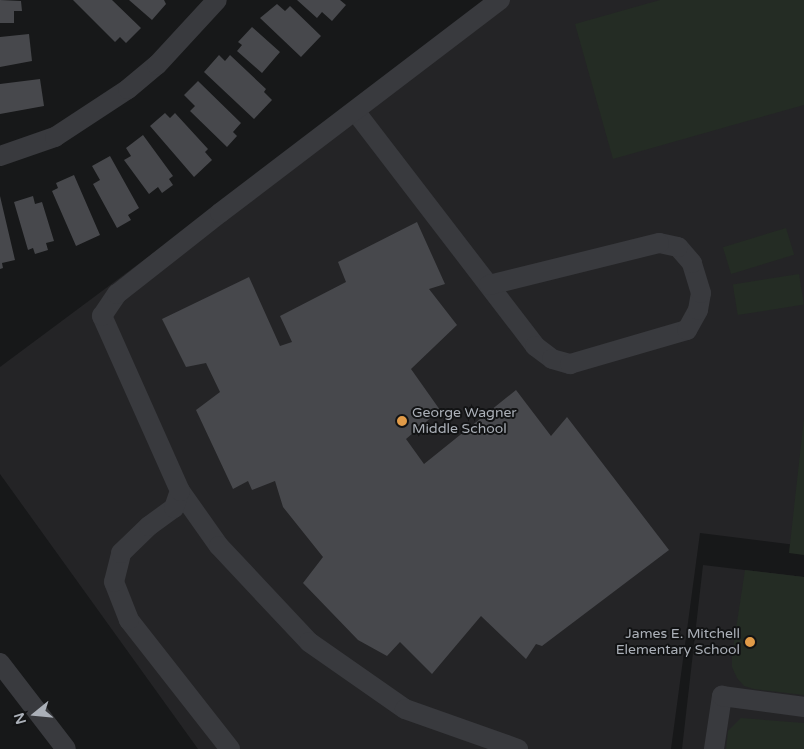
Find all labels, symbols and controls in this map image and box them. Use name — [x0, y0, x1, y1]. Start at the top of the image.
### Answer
place label: George Wagner Middle School — [412, 405, 517, 438]
marker: George Wagner Middle School — [396, 415, 408, 427]
place label: James E. Mitchell Elementary School — [616, 626, 740, 658]
marker: James E. Mitchell Elementary School — [744, 636, 756, 648]
north arrow — [10, 689, 60, 739]
text: N — [10, 711, 30, 726]

